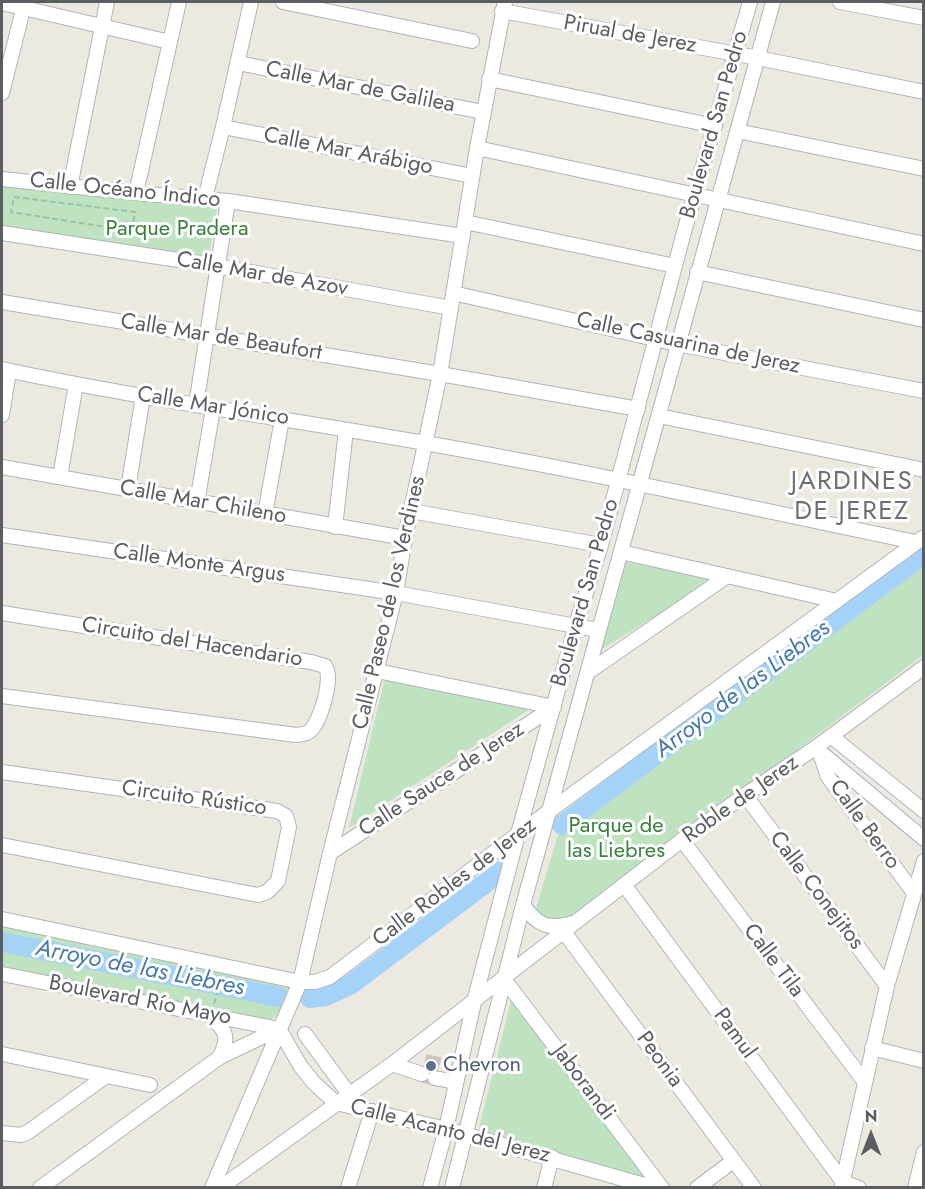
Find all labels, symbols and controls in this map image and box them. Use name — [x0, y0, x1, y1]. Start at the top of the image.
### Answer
street label: Pirual de Jerez — [561, 10, 699, 60]
street label: Boulevard San Pedro — [676, 28, 754, 222]
street label: Calle Mar de Galilea — [263, 57, 457, 119]
street label: Calle Mar Arábigo — [261, 123, 435, 181]
street label: Calle Océano Índico — [28, 168, 222, 214]
park label: Parque Pradera — [106, 217, 248, 243]
street label: Calle Mar de Azov — [174, 247, 350, 303]
street label: Calle Casuarina de Jerez — [574, 307, 802, 381]
street label: Calle Mar de Beaufort — [118, 309, 324, 367]
street label: Calle Mar Jónico — [135, 382, 291, 432]
district label: JARDINES DE JEREZ — [791, 467, 913, 528]
street label: Calle Paseo de los Verdines — [348, 474, 432, 732]
street label: Calle Mar Chileno — [118, 475, 288, 531]
street label: Boulevard San Pedro — [547, 496, 625, 690]
street label: Calle Monte Argus — [112, 539, 286, 589]
street label: Circuito del Hacendario — [80, 612, 304, 674]
water label: Arroyo de las Liebres — [650, 615, 836, 765]
street label: Calle Sauce de Jerez — [354, 717, 530, 843]
street label: Roble de Jerez — [678, 750, 804, 850]
street label: Calle Berro — [823, 775, 905, 875]
street label: Circuito Rústico — [120, 776, 268, 822]
street label: Calle Robles de Jerez — [368, 813, 542, 953]
park label: Parque de las Liebres — [567, 814, 665, 866]
street label: Calle Conejitos — [763, 827, 869, 955]
street label: Calle Tila — [737, 919, 809, 1003]
water label: Arroyo de las Liebres — [33, 935, 247, 1003]
street label: Boulevard Río Mayo — [47, 970, 233, 1032]
street label: Pamul — [707, 1004, 761, 1064]
street label: Peonia — [630, 1027, 688, 1093]
street label: Jaborandi — [546, 1040, 620, 1126]
place label: Chevron — [443, 1053, 521, 1079]
marker: Chevron — [424, 1059, 438, 1073]
street label: Calle Acanto del Jerez — [347, 1094, 553, 1170]
north arrow — [841, 1105, 901, 1165]
text: N — [865, 1105, 877, 1128]

